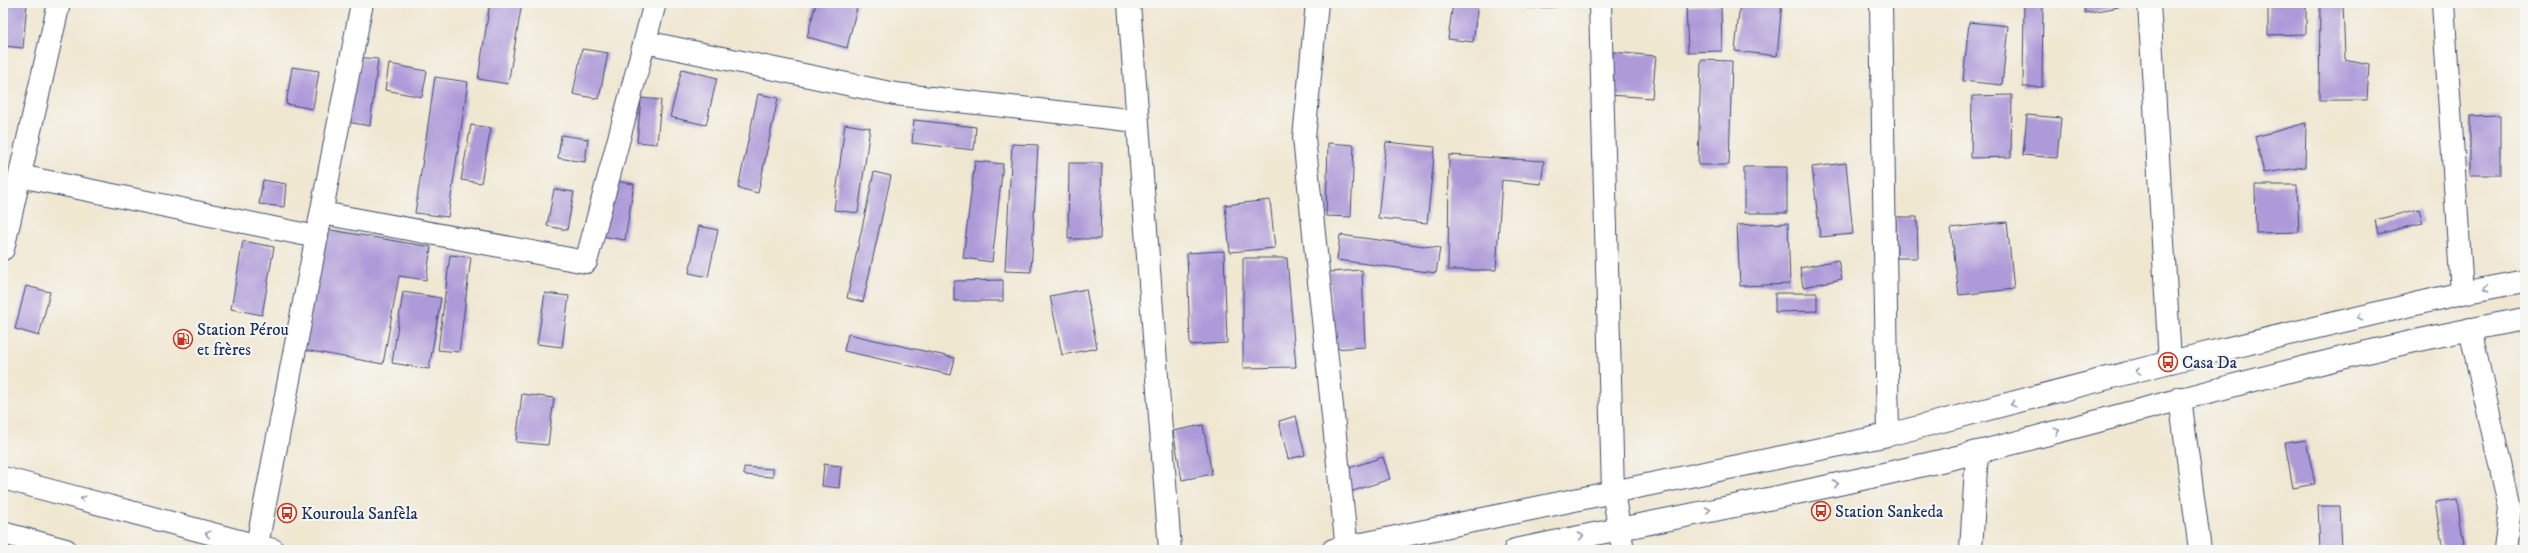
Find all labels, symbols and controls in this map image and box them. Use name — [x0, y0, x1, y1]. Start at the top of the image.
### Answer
one-way arrow — [2484, 284, 2490, 292]
one-way arrow — [2357, 312, 2364, 321]
place label: Station Pérou et frères — [197, 319, 289, 361]
fuel station icon: Station Pérou et frères — [172, 328, 194, 350]
bus stop icon: Casa Da — [2157, 351, 2179, 373]
place label: Casa Da — [2182, 352, 2238, 374]
one-way arrow — [2135, 366, 2142, 374]
one-way arrow — [2010, 399, 2017, 408]
one-way arrow — [2053, 427, 2060, 436]
one-way arrow — [1832, 480, 1839, 488]
one-way arrow — [80, 496, 86, 504]
bus stop icon: Station Sankeda — [1810, 500, 1832, 522]
place label: Station Sankeda — [1835, 501, 1944, 523]
bus stop icon: Kouroula Sanfèla — [276, 502, 298, 524]
place label: Kouroula Sanfèla — [301, 503, 419, 525]
one-way arrow — [1705, 507, 1711, 515]
one-way arrow — [205, 530, 211, 538]
one-way arrow — [1578, 533, 1584, 541]

